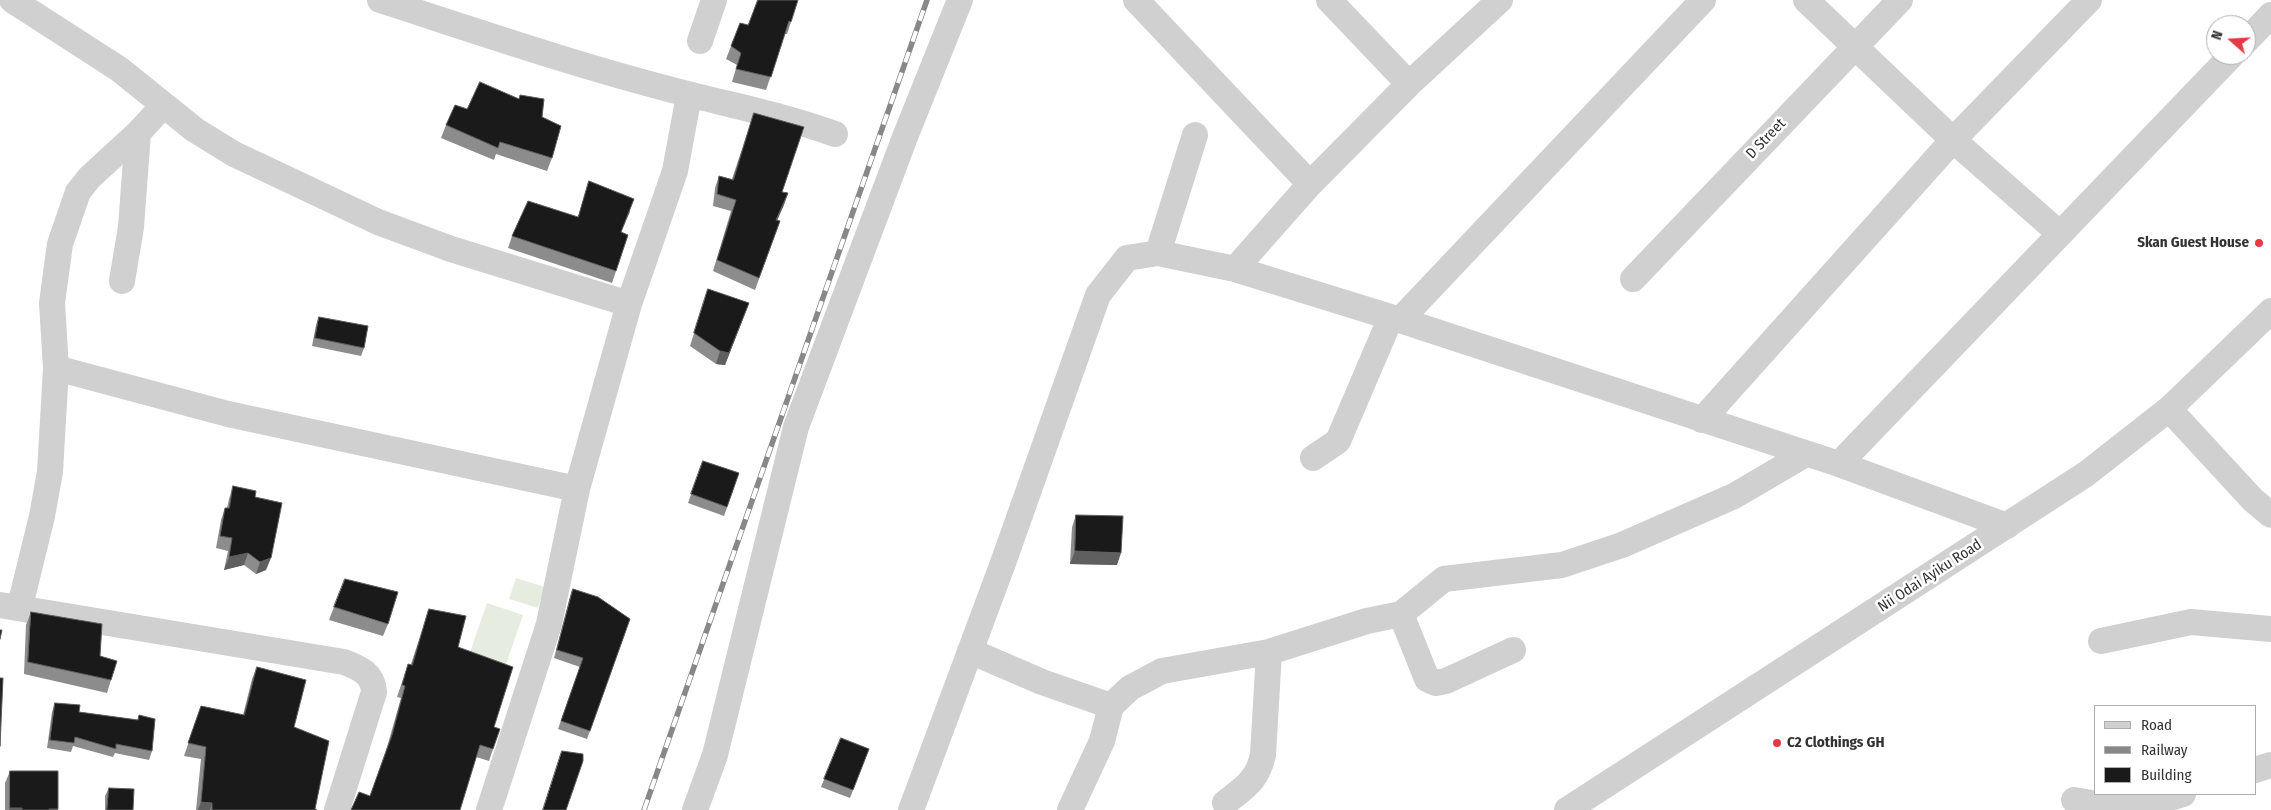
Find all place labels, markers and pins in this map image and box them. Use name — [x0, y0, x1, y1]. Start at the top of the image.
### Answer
place label: Skan Guest House — [2137, 234, 2249, 252]
marker: Skan Guest House — [2253, 237, 2265, 249]
place label: C2 Clothings GH — [1787, 734, 1884, 752]
marker: C2 Clothings GH — [1771, 737, 1783, 749]

